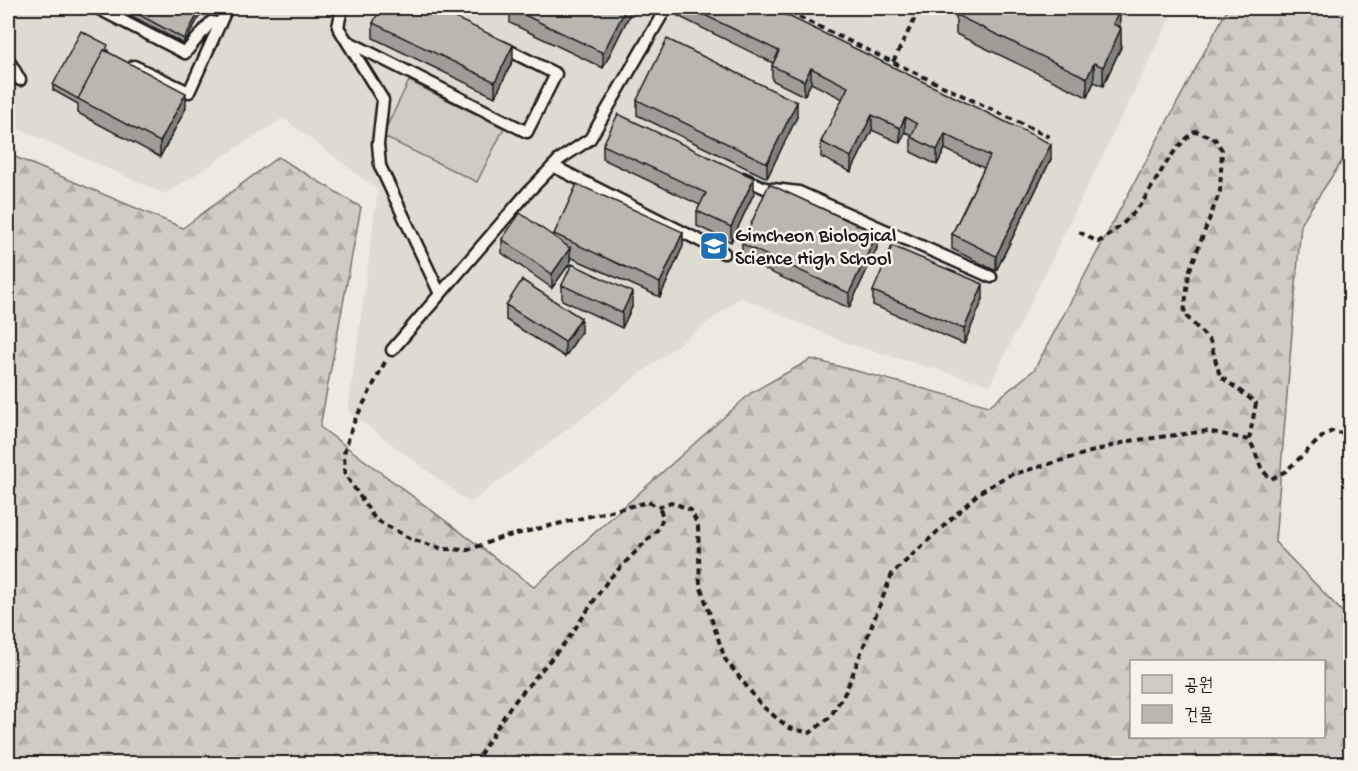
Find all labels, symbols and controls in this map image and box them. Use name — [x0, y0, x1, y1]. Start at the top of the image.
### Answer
place label: Gimcheon Biological Science High School — [735, 226, 896, 272]
school or university icon: Gimcheon Biological Science High School — [698, 230, 730, 262]
legend — [1130, 660, 1325, 738]
text: 공원 — [1184, 676, 1213, 697]
text: 건물 — [1184, 706, 1213, 727]

